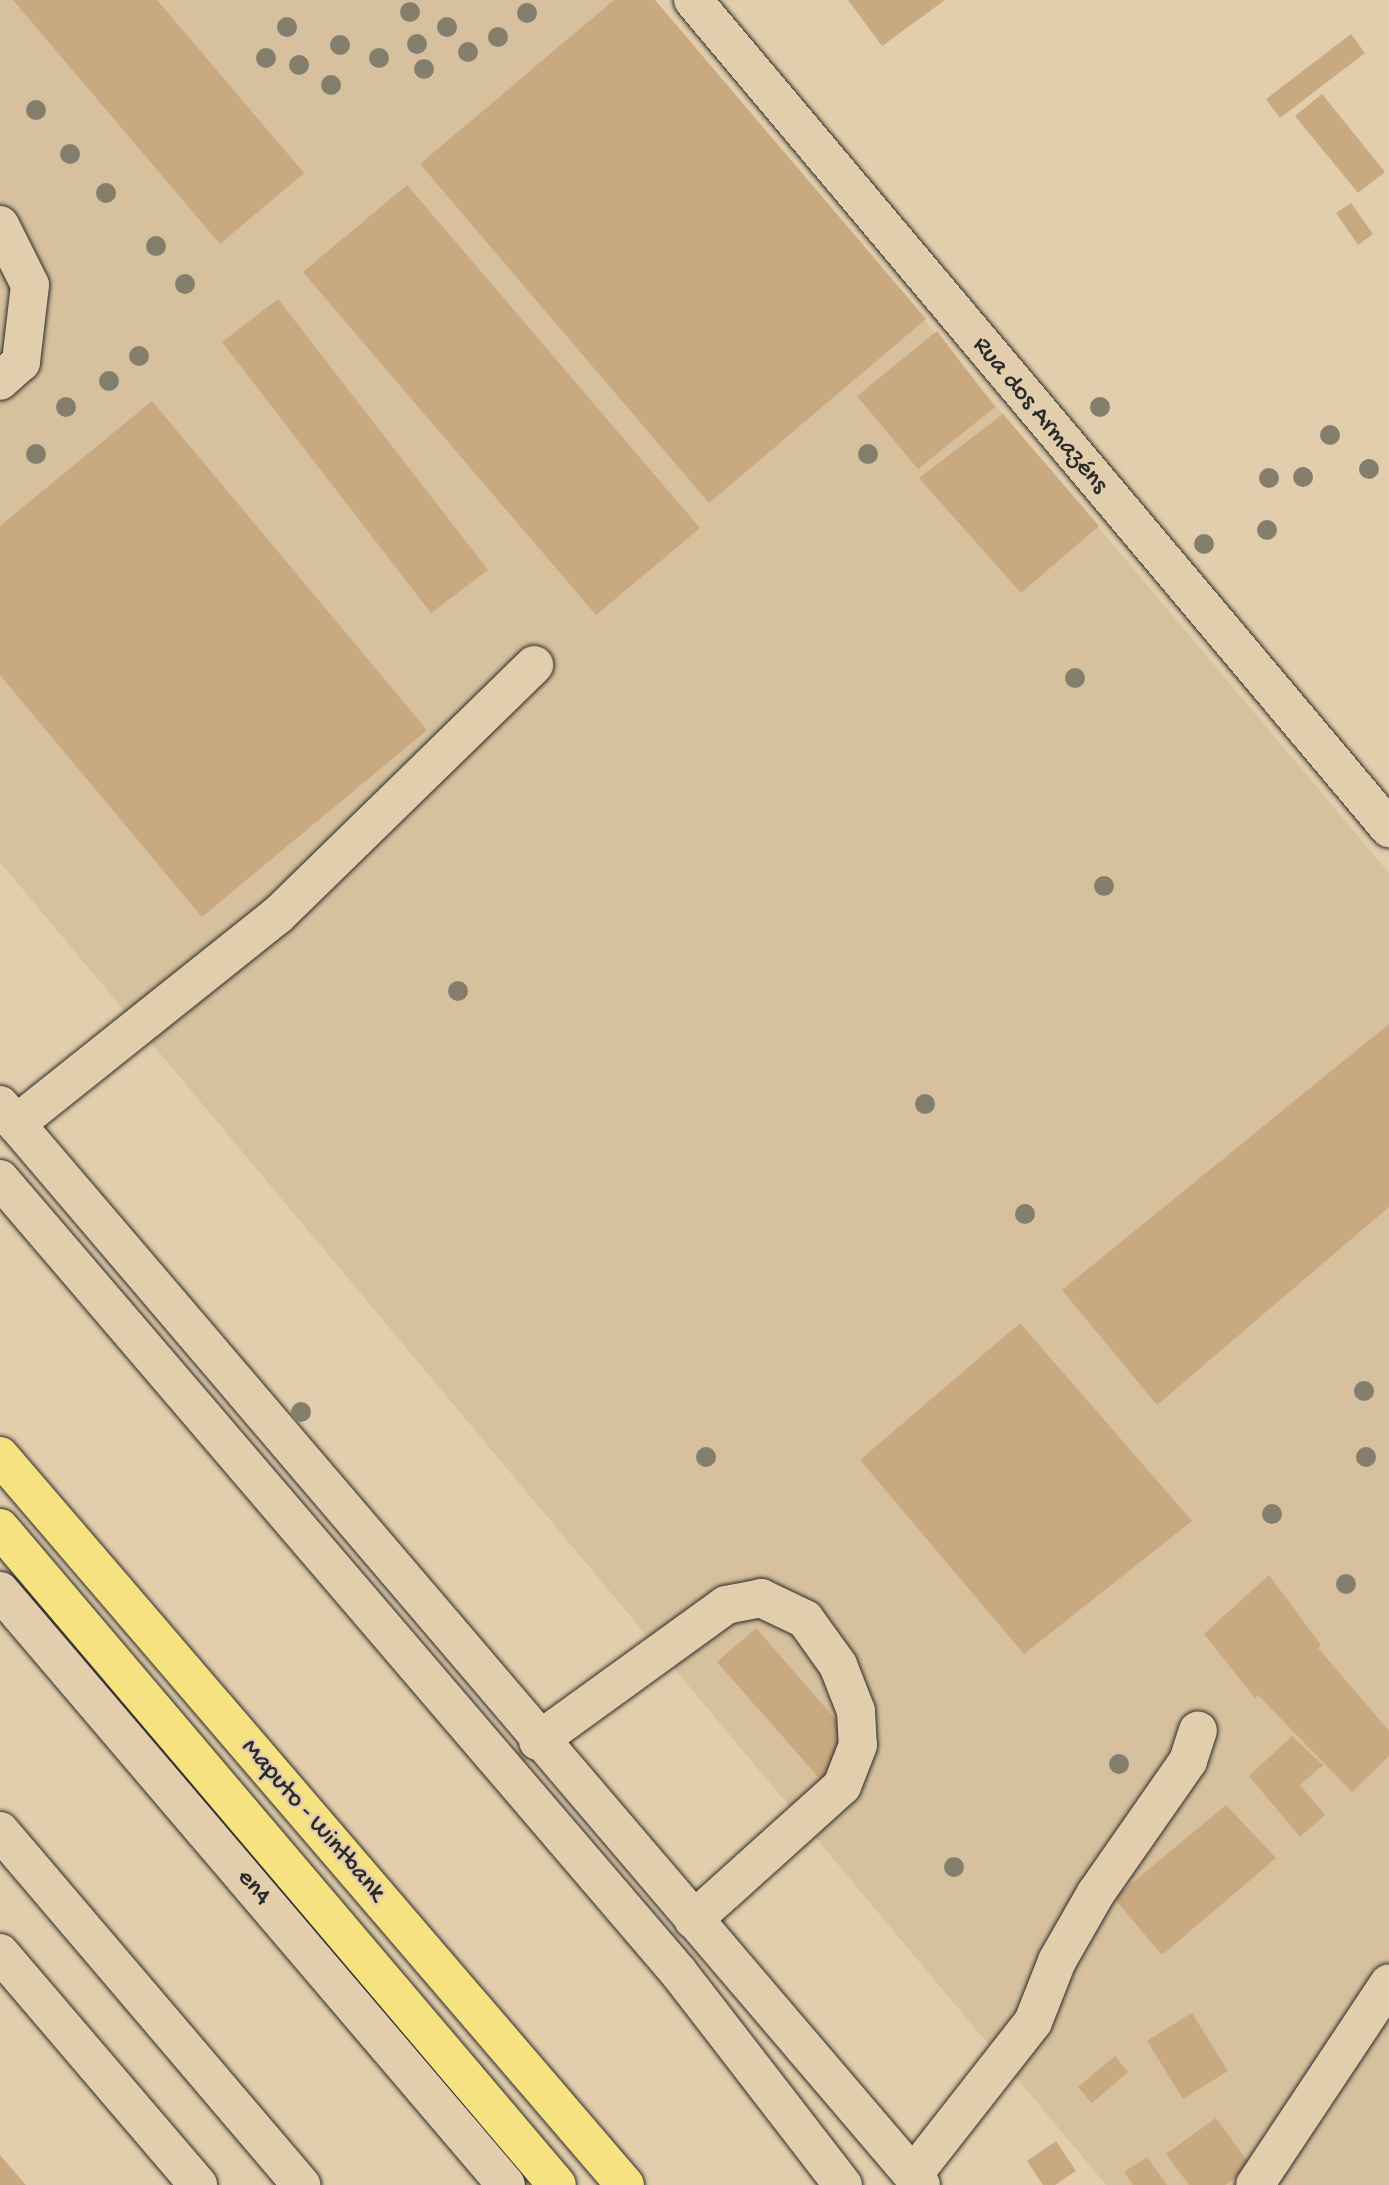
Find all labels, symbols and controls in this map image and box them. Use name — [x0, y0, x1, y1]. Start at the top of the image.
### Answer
street label: Rua dos Armazéns — [964, 331, 1114, 501]
street label: Maputo - Wintbank — [233, 1733, 391, 1909]
street label: en4 — [229, 1863, 277, 1913]

